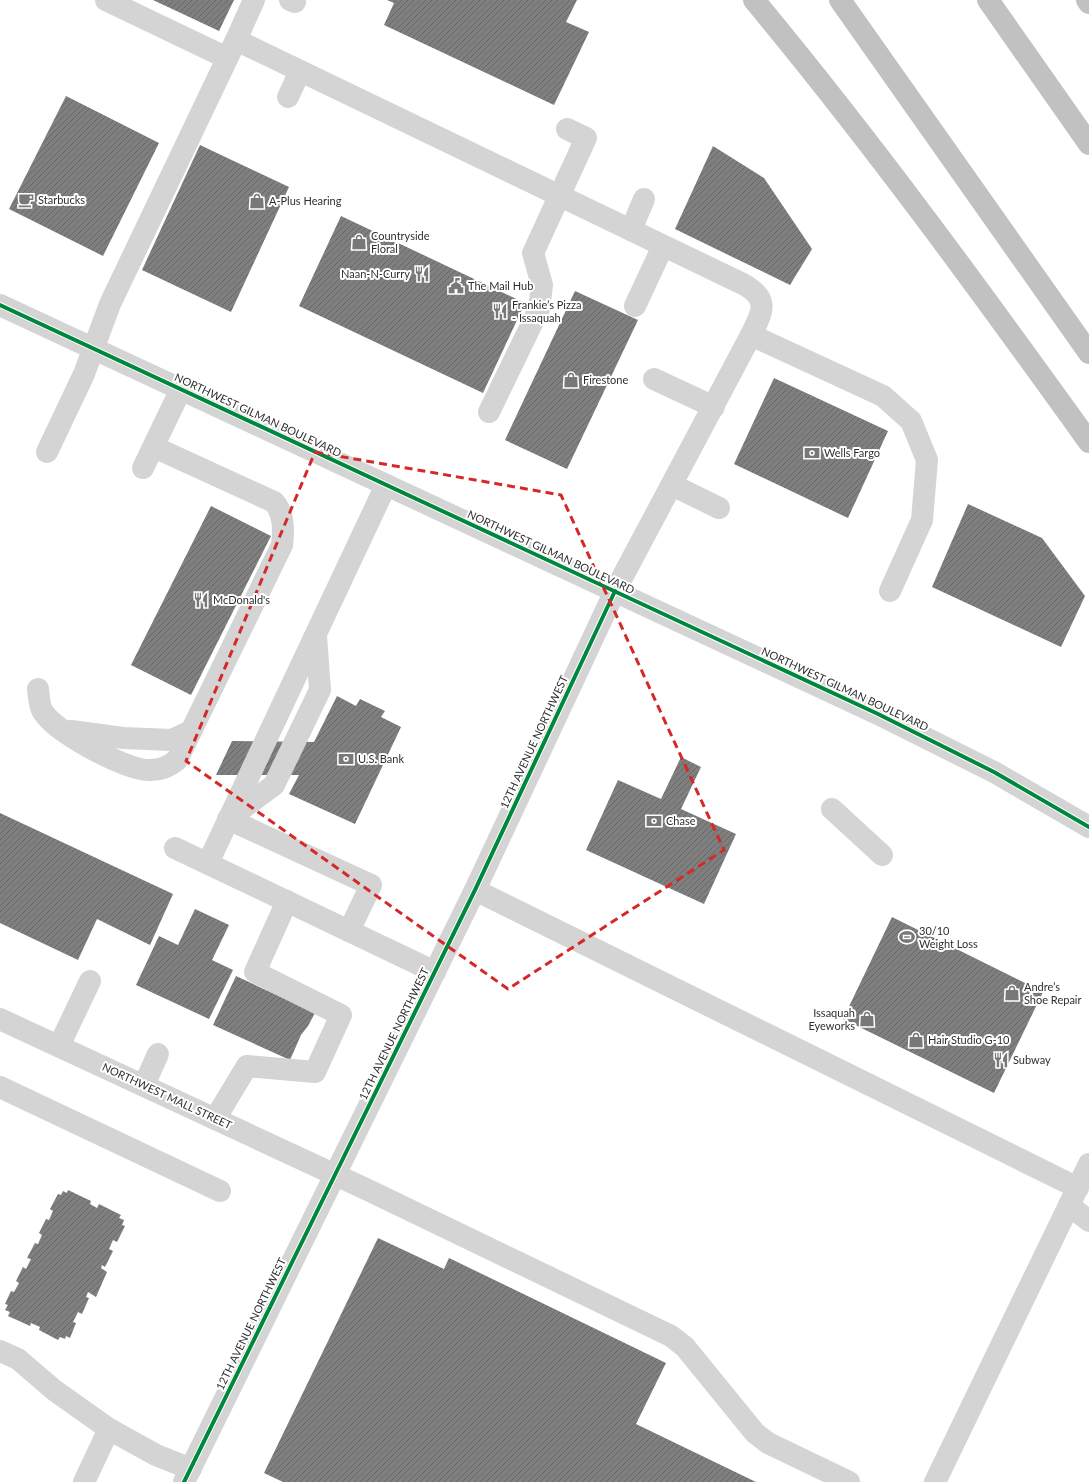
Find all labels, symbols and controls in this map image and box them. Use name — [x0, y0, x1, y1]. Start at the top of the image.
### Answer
cafe icon: Starbucks — [17, 191, 35, 209]
shop icon: A-Plus Hearing — [248, 192, 266, 210]
place label: Starbucks — [38, 193, 85, 206]
place label: A-Plus Hearing — [269, 194, 342, 207]
place label: Countryside Floral — [371, 229, 430, 255]
shop icon: Countryside Floral — [350, 233, 368, 251]
restaurant icon: Naan-N-Curry — [413, 265, 431, 283]
place label: Naan-N-Curry — [341, 267, 410, 280]
public building icon: The Mail Hub — [447, 277, 465, 295]
place label: The Mail Hub — [468, 279, 533, 292]
place label: Frankie’s Pizza - Issaquah — [512, 298, 581, 324]
restaurant icon: Frankie’s Pizza - Issaquah — [491, 302, 509, 320]
street label: NORTHWEST GILMAN BOULEVARD — [173, 370, 344, 459]
shop icon: Firestone — [562, 371, 580, 389]
place label: Firestone — [583, 373, 628, 386]
bank icon: Wells Fargo — [803, 444, 821, 462]
place label: Wells Fargo — [824, 446, 880, 459]
street label: NORTHWEST GILMAN BOULEVARD — [466, 507, 637, 596]
restaurant icon: McDonald's — [192, 591, 210, 609]
place label: McDonald's — [213, 593, 270, 606]
street label: NORTHWEST GILMAN BOULEVARD — [760, 644, 931, 733]
street label: 12TH AVENUE NORTHWEST — [497, 673, 570, 810]
bank icon: U.S. Bank — [337, 750, 355, 768]
place label: U.S. Bank — [358, 752, 404, 765]
bank icon: Chase — [645, 812, 663, 830]
place label: Chase — [666, 814, 696, 827]
place label: 30/10 Weight Loss — [919, 924, 978, 950]
sports icon: 30/10 Weight Loss — [898, 928, 916, 946]
street label: 12TH AVENUE NORTHWEST — [356, 965, 431, 1102]
place label: Andre’s Shoe Repair — [1024, 980, 1082, 1006]
shop icon: Andre’s Shoe Repair — [1003, 984, 1021, 1002]
place label: Issaquah Eyeworks — [808, 1006, 855, 1032]
shop icon: Issaquah Eyeworks — [858, 1010, 876, 1028]
shop icon: Hair Studio G-10 — [907, 1031, 925, 1049]
place label: Hair Studio G-10 — [928, 1033, 1010, 1046]
restaurant icon: Subway — [992, 1051, 1010, 1069]
place label: Subway — [1013, 1053, 1051, 1066]
street label: NORTHWEST MALL STREET — [100, 1060, 234, 1132]
street label: 12TH AVENUE NORTHWEST — [213, 1255, 288, 1392]

